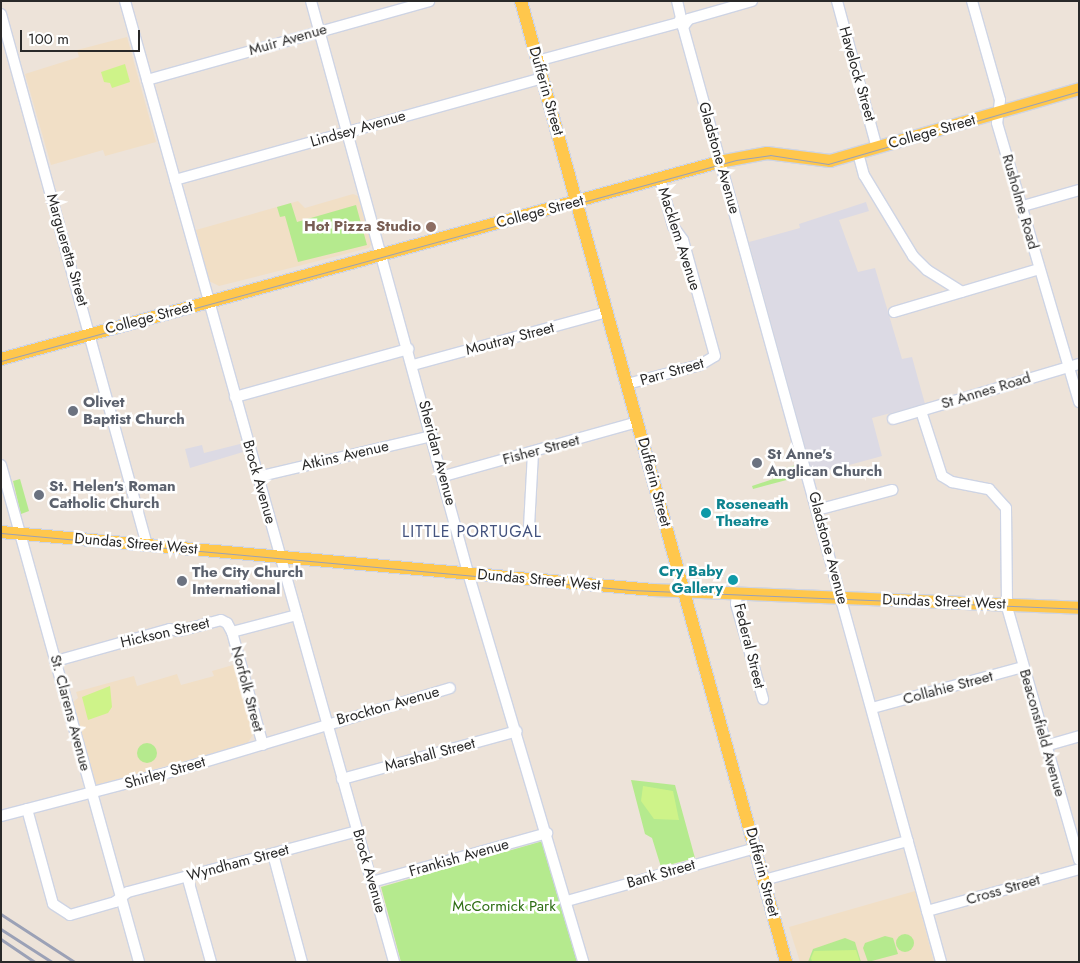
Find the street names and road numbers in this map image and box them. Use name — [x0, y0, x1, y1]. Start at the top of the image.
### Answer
street label: Muir Avenue — [247, 20, 329, 60]
street label: Havelock Street — [835, 25, 879, 123]
street label: Dufferin Street — [525, 44, 567, 138]
street label: Gladstone Avenue — [694, 100, 744, 216]
street label: Lindsey Avenue — [308, 107, 408, 151]
street label: College Street — [886, 111, 978, 153]
street label: Rusholme Road — [998, 152, 1042, 252]
street label: Macklem Avenue — [654, 185, 704, 293]
street label: Margueretta Street — [42, 192, 92, 308]
street label: College Street — [494, 192, 586, 232]
street label: College Street — [103, 298, 195, 338]
street label: Moutray Street — [464, 319, 556, 359]
street label: Parr Street — [638, 354, 706, 390]
street label: St Annes Road — [939, 369, 1033, 413]
street label: Sheridan Avenue — [414, 399, 460, 507]
street label: Fisher Street — [501, 431, 581, 469]
street label: Dufferin Street — [633, 435, 675, 529]
street label: Atkins Avenue — [300, 437, 390, 475]
street label: Brock Avenue — [238, 438, 280, 526]
street label: Gladstone Avenue — [804, 490, 852, 606]
street label: Dundas Street West — [74, 530, 198, 558]
street label: Dundas Street West — [477, 566, 601, 594]
street label: Dundas Street West — [882, 591, 1006, 613]
street label: Federal Street — [730, 602, 768, 690]
street label: Hickson Street — [119, 614, 211, 652]
street label: Norfolk Street — [227, 644, 267, 734]
street label: St. Clarens Avenue — [46, 653, 94, 773]
street label: Collahie Street — [901, 667, 995, 709]
street label: Beaconsfield Avenue — [1015, 667, 1069, 799]
street label: Brockton Avenue — [335, 683, 441, 729]
street label: Marshall Street — [383, 734, 477, 776]
street label: Shirley Street — [123, 753, 207, 793]
street label: Dufferin Street — [741, 825, 783, 919]
street label: Brock Avenue — [348, 827, 390, 915]
street label: Frankish Avenue — [407, 835, 511, 881]
street label: Wyndham Street — [185, 841, 291, 885]
street label: Bank Street — [625, 856, 697, 892]
street label: Cross Street — [964, 871, 1042, 909]

